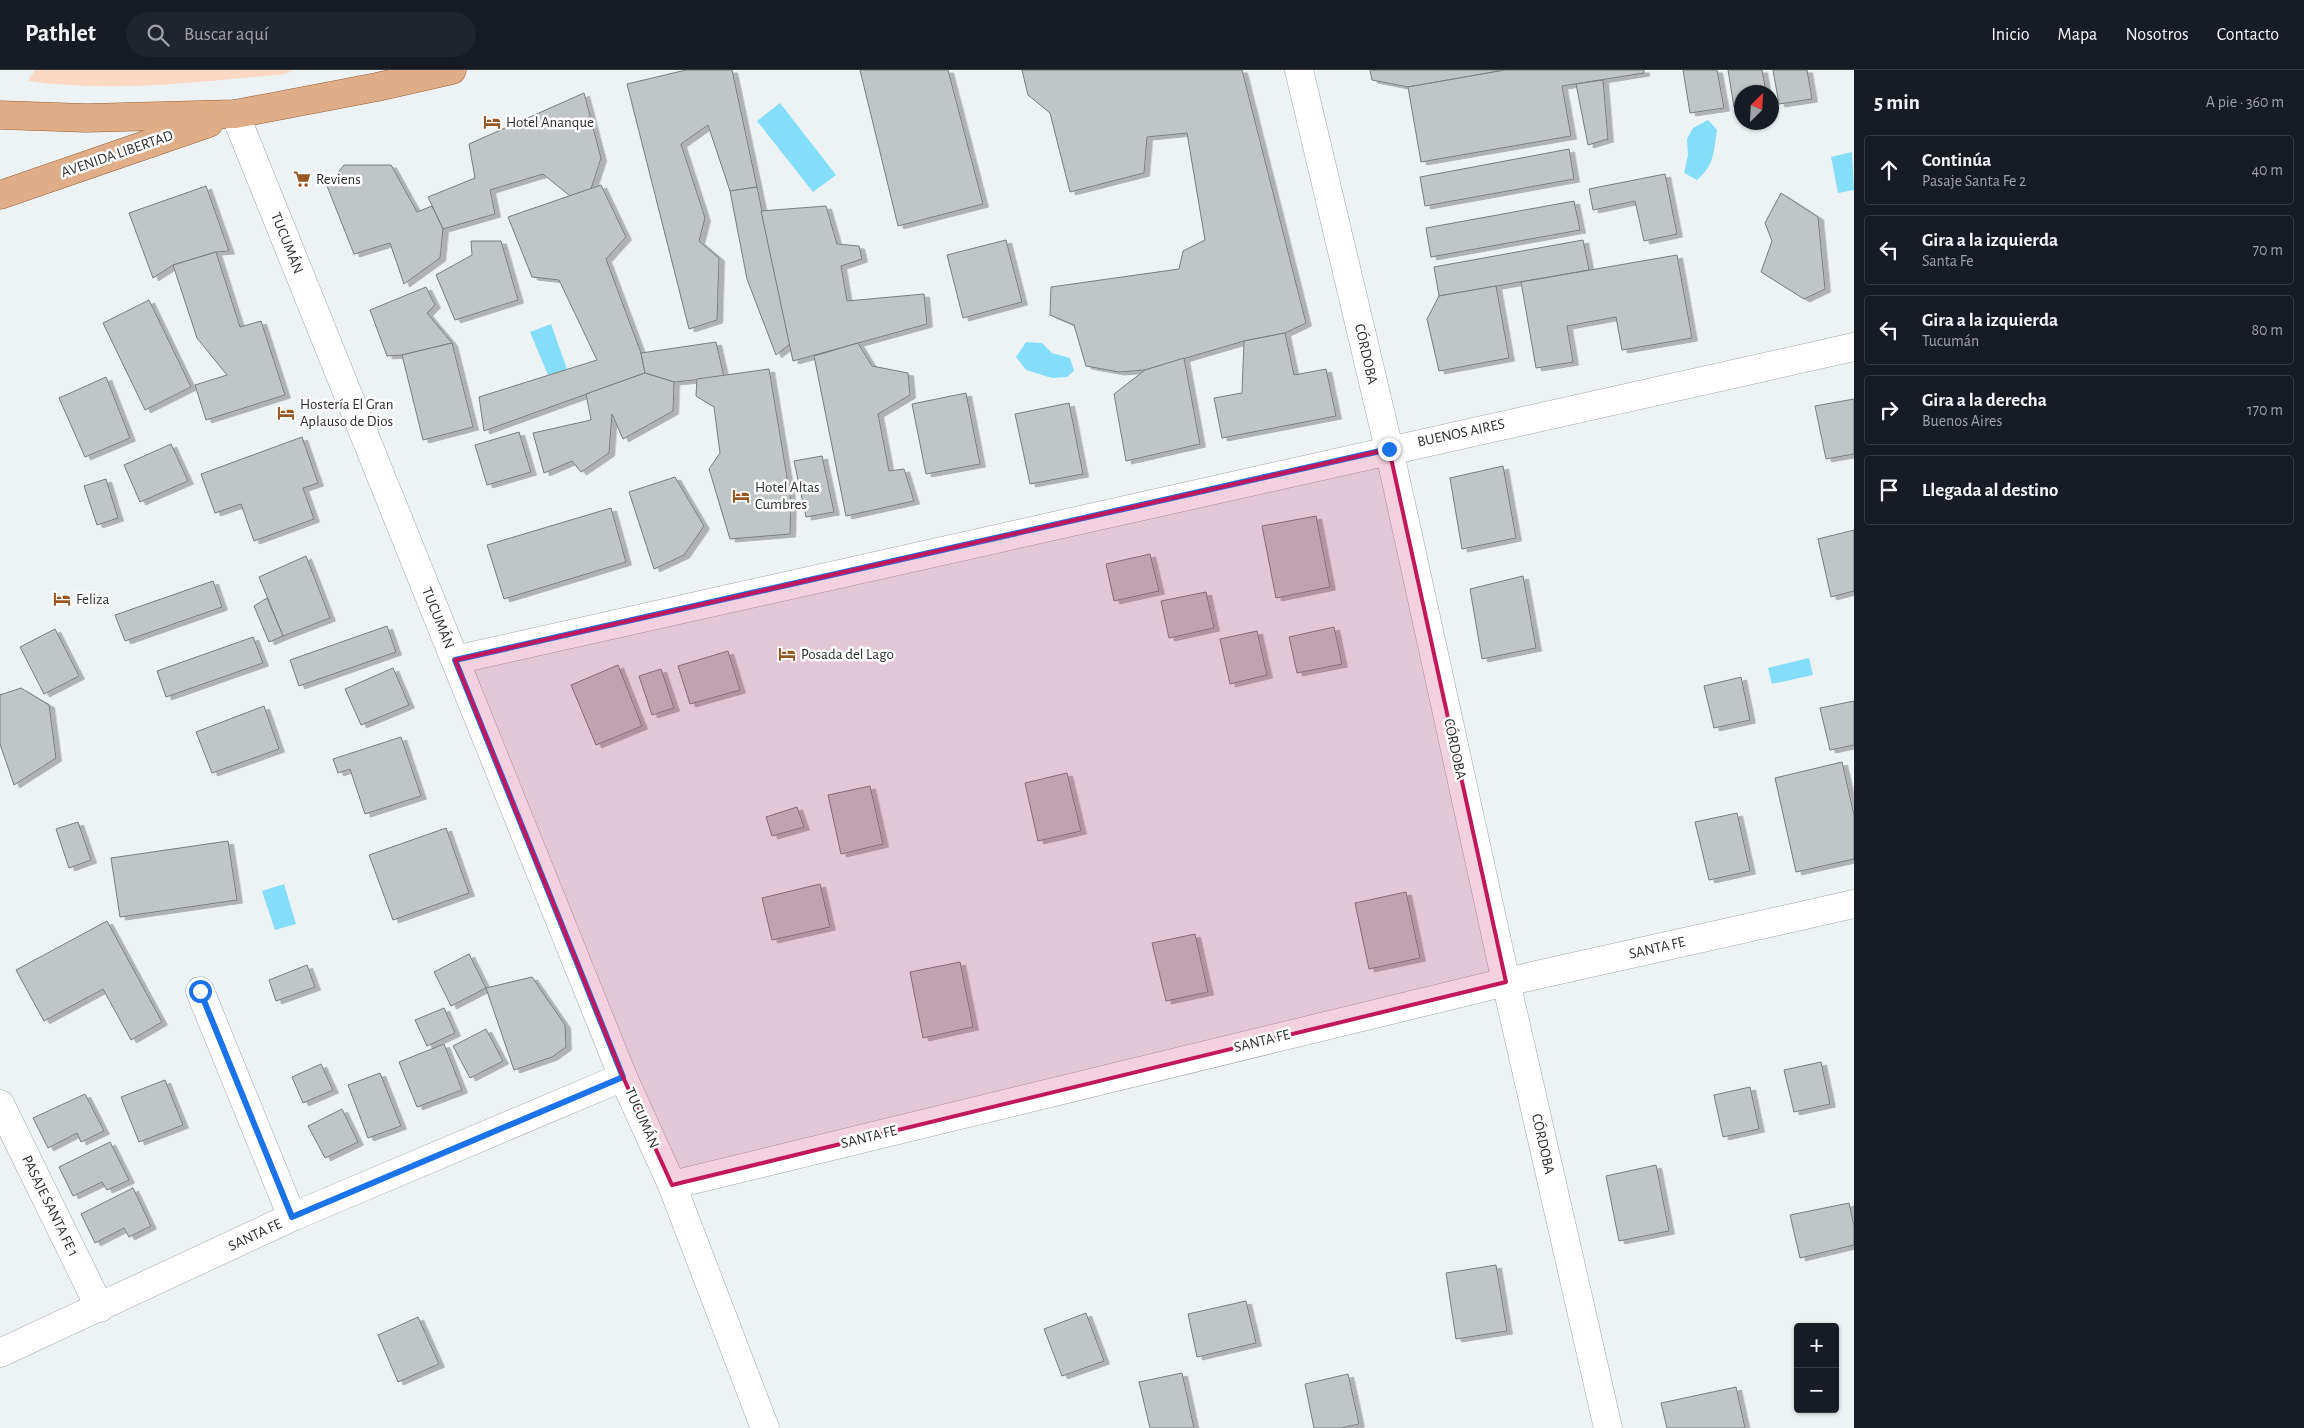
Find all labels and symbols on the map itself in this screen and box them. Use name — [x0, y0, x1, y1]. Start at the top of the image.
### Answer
north arrow — [1734, 85, 1779, 130]
hotel icon: Hotel Ananque — [482, 112, 502, 132]
place label: Hotel Ananque — [506, 115, 594, 130]
street label: AVENIDA LIBERTAD — [59, 128, 175, 180]
supermarket icon: Reviens — [292, 169, 312, 189]
place label: Reviens — [316, 172, 361, 187]
street label: TUCUMÁN — [268, 209, 308, 276]
street label: CÓRDOBA — [1352, 322, 1382, 386]
place label: Hostería El Gran Aplauso de Dios — [300, 397, 394, 429]
hotel icon: Hostería El Gran Aplauso de Dios — [276, 403, 296, 423]
street label: BUENOS AIRES — [1416, 416, 1506, 450]
route end — [1378, 438, 1401, 461]
place label: Hotel Altas Cumbres — [755, 480, 820, 512]
hotel icon: Hotel Altas Cumbres — [731, 486, 751, 506]
street label: TUCUMÁN — [419, 584, 459, 651]
hotel icon: Feliza — [52, 589, 72, 609]
place label: Feliza — [76, 592, 109, 607]
hotel icon: Posada del Lago — [777, 644, 797, 664]
place label: Posada del Lago — [801, 647, 894, 662]
street label: CÓRDOBA — [1441, 717, 1471, 781]
street label: SANTA FE — [1627, 934, 1687, 962]
route start — [189, 980, 212, 1003]
street label: SANTA FE — [1232, 1027, 1292, 1055]
street label: TUCUMÁN — [622, 1085, 664, 1151]
street label: CÓRDOBA — [1529, 1112, 1559, 1176]
street label: SANTA FE — [839, 1123, 899, 1151]
street label: PASAJE SANTA FE 1 — [19, 1153, 81, 1259]
street label: SANTA FE — [226, 1216, 284, 1254]

